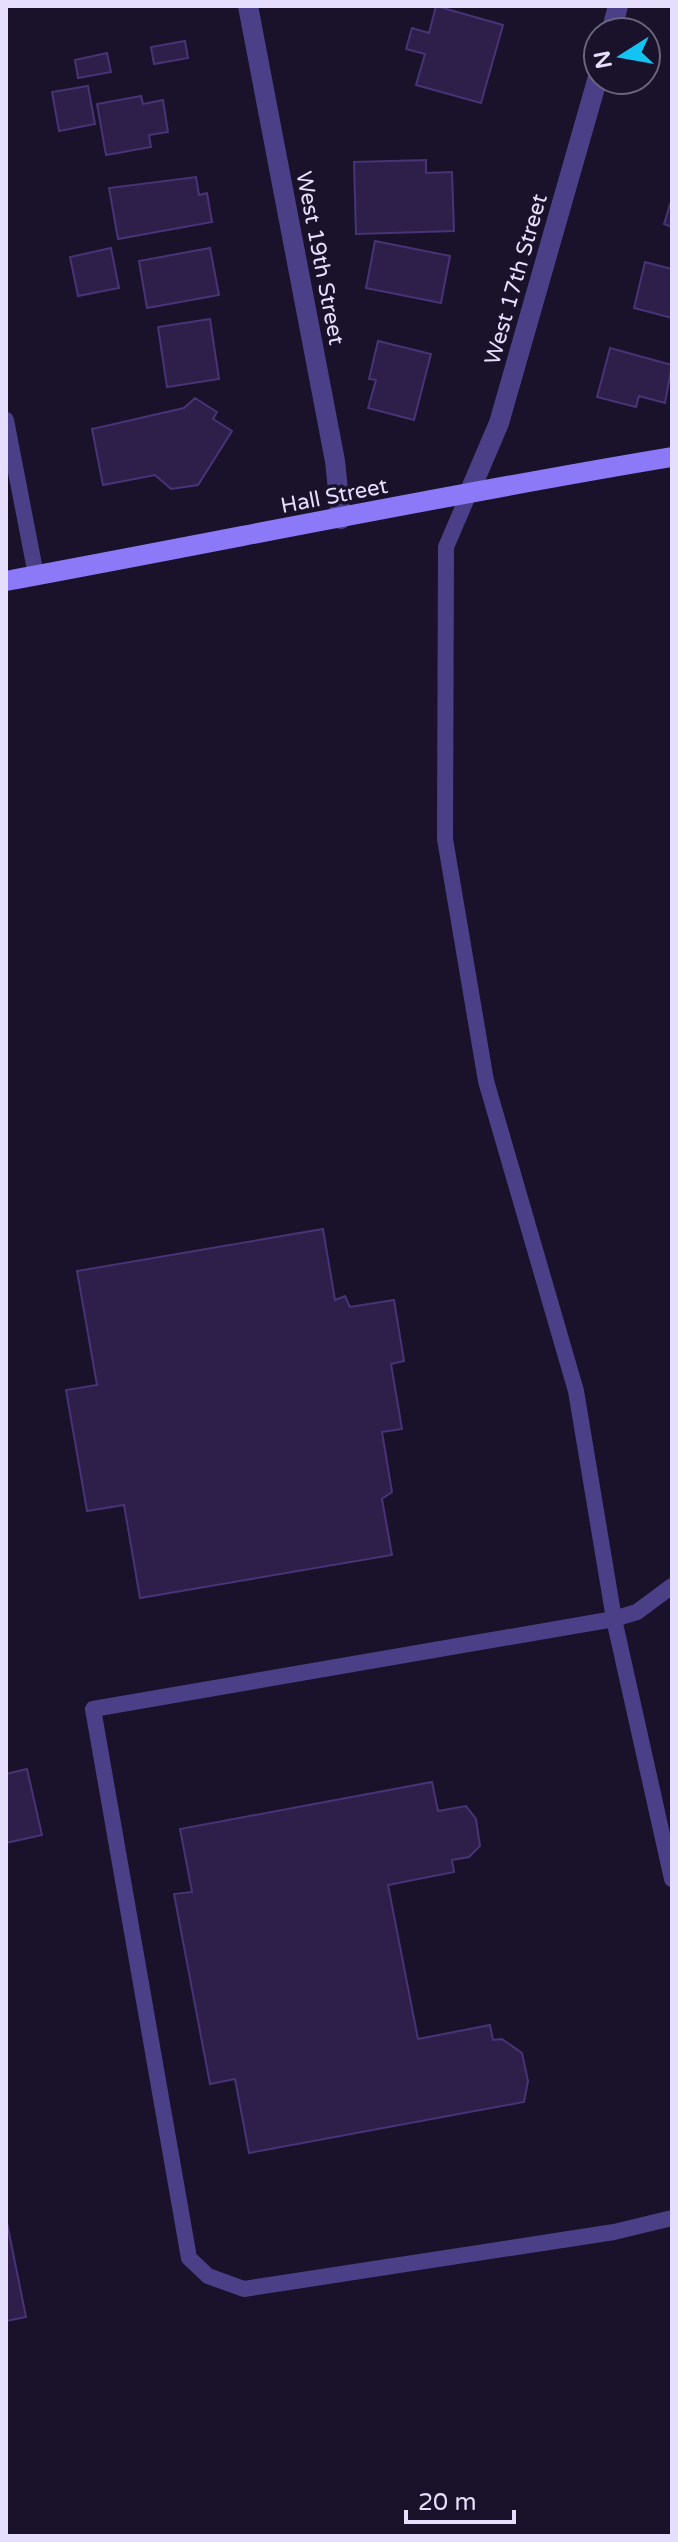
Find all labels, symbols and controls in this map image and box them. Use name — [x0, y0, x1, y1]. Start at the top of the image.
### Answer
north arrow — [582, 16, 662, 96]
text: N — [589, 48, 618, 71]
street label: West 19th Street — [290, 169, 350, 347]
street label: West 17th Street — [479, 191, 553, 368]
street label: Hall Street — [278, 473, 390, 519]
scale bar — [406, 2474, 514, 2524]
text: 20 m — [418, 2488, 476, 2517]

